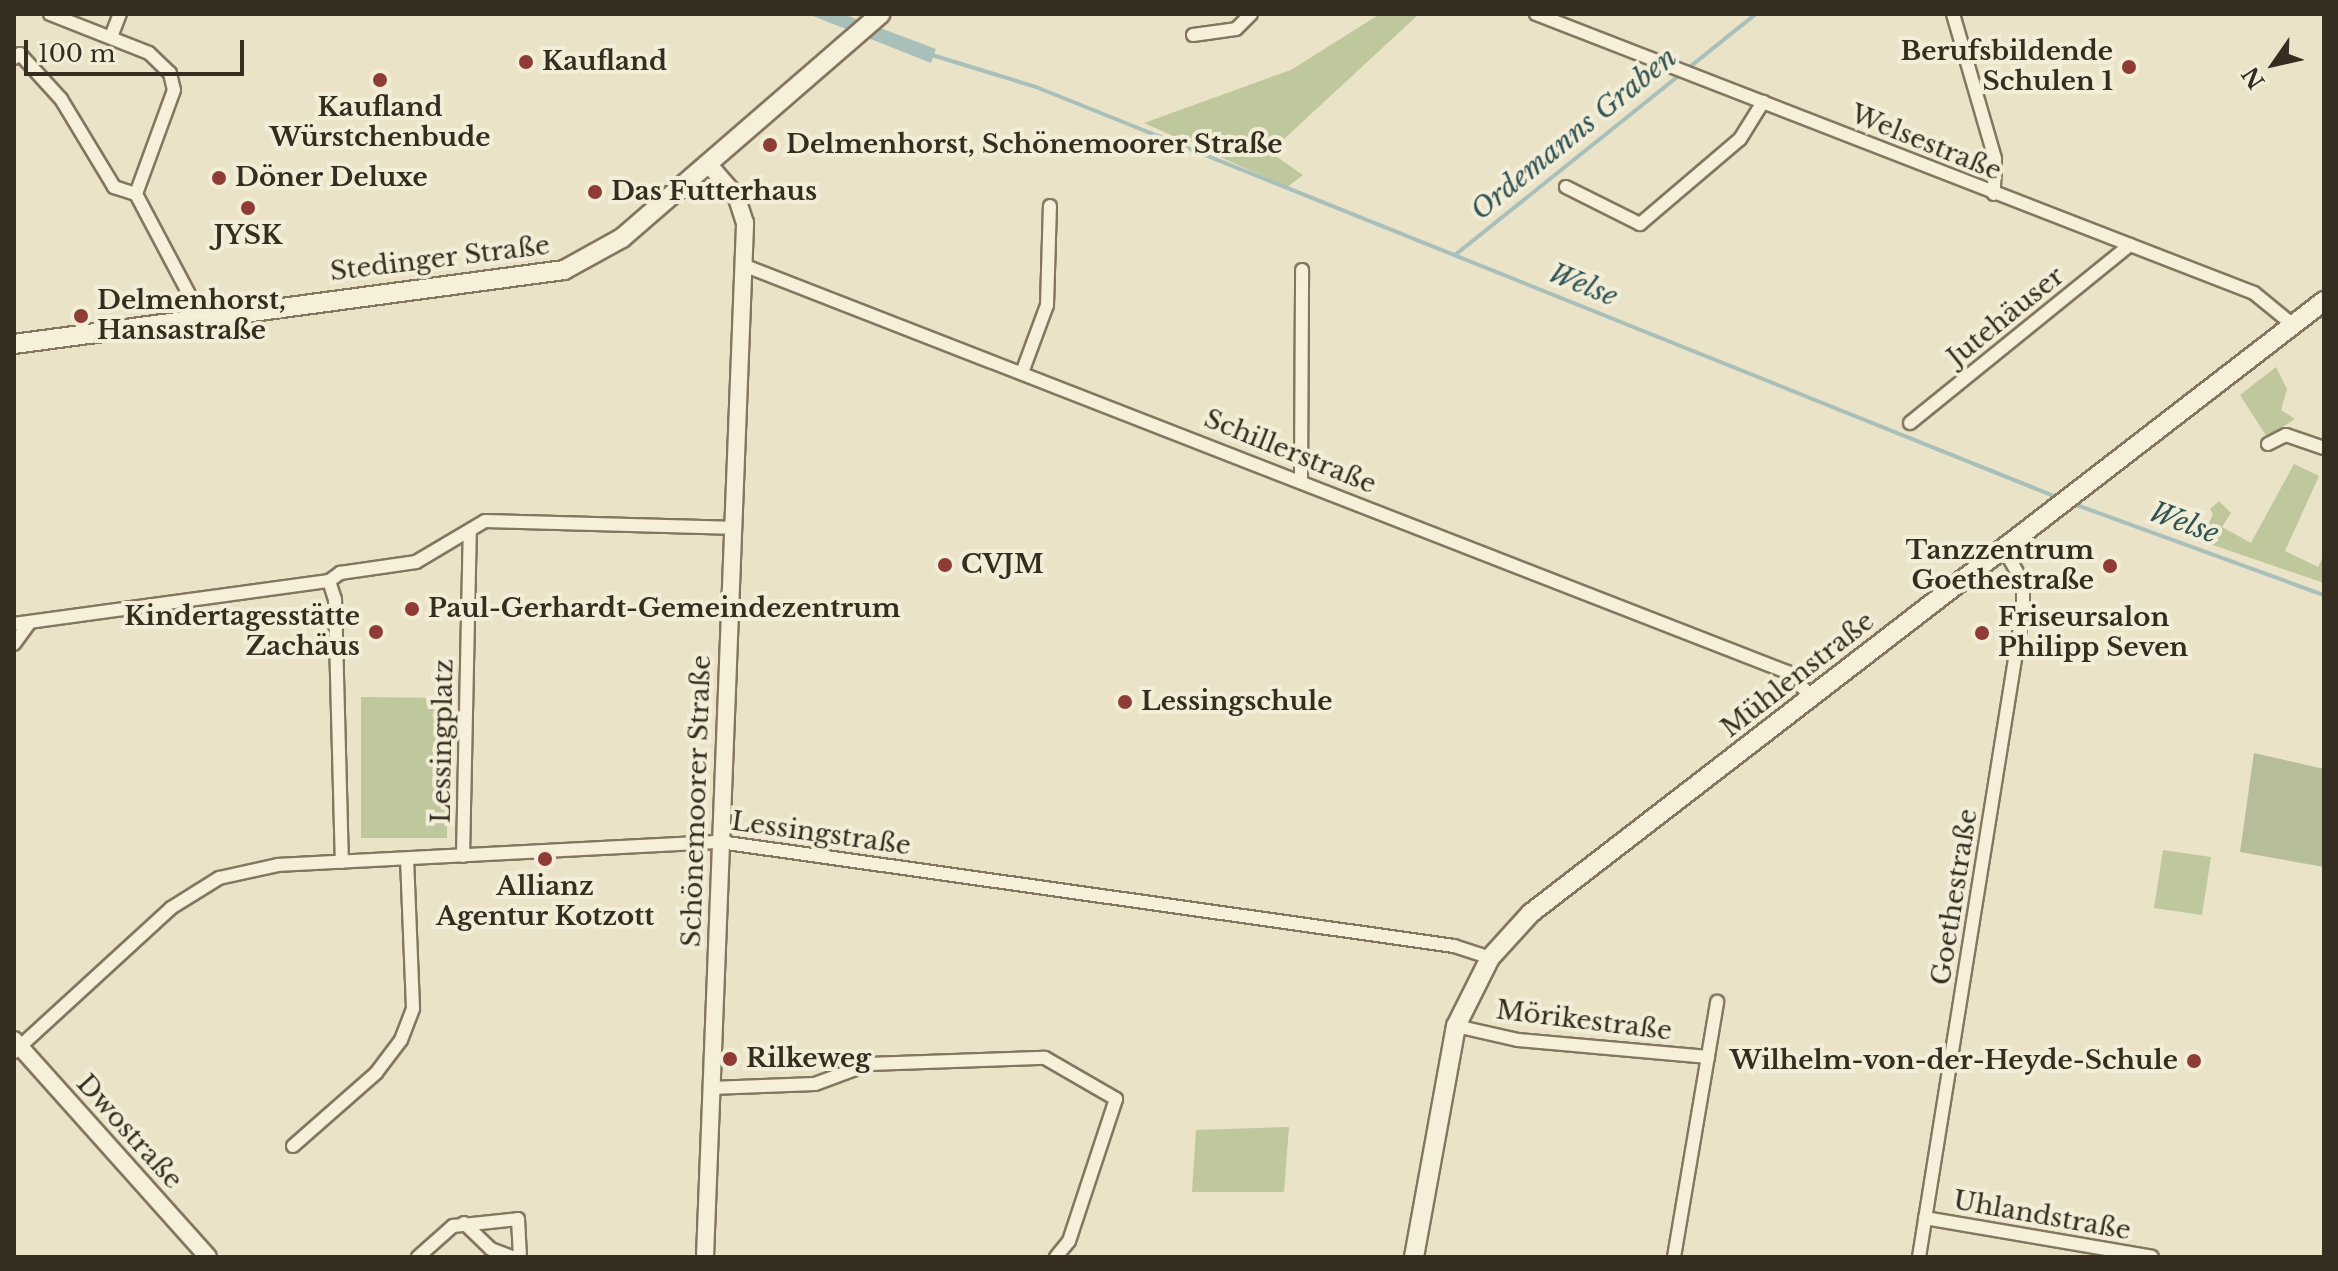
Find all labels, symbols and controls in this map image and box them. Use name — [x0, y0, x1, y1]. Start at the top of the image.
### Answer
scale bar — [28, 24, 248, 74]
north arrow — [2234, 24, 2314, 104]
place label: Berufsbildende Schulen 1 — [1901, 36, 2113, 98]
text: 100 m — [38, 39, 116, 68]
water label: Ordemanns Graben — [1464, 41, 1684, 227]
place label: Kaufland — [542, 46, 667, 78]
marker: Kaufland — [517, 53, 535, 71]
marker: Berufsbildende Schulen 1 — [2120, 58, 2138, 76]
text: N — [2237, 62, 2271, 94]
marker: Kaufland Würstchenbude — [371, 71, 389, 89]
place label: Kaufland Würstchenbude — [270, 92, 490, 154]
street label: Welsestraße — [1846, 99, 2006, 187]
place label: Delmenhorst, Schönemoorer Straße — [786, 129, 1283, 161]
marker: Delmenhorst, Schönemoorer Straße — [761, 136, 779, 154]
place label: Döner Deluxe — [235, 162, 428, 194]
marker: Döner Deluxe — [210, 169, 228, 187]
place label: Das Futterhaus — [611, 176, 817, 208]
marker: Das Futterhaus — [586, 183, 604, 201]
marker: JYSK — [239, 199, 257, 217]
place label: JYSK — [214, 220, 282, 252]
street label: Stedinger Straße — [328, 230, 552, 288]
water label: Welse — [1544, 256, 1622, 314]
street label: Jutehäuser — [1942, 261, 2070, 373]
place label: Delmenhorst, Hansastraße — [97, 285, 286, 346]
marker: Delmenhorst, Hansastraße — [72, 307, 90, 325]
street label: Schillerstraße — [1199, 403, 1381, 501]
water label: Welse — [2145, 495, 2223, 551]
place label: Tanzzentrum Goethestraße — [1906, 535, 2094, 596]
place label: CVJM — [961, 549, 1044, 581]
marker: CVJM — [936, 556, 954, 574]
marker: Tanzzentrum Goethestraße — [2101, 557, 2119, 575]
place label: Paul-Gerhardt-Gemeindezentrum — [428, 593, 900, 625]
marker: Paul-Gerhardt-Gemeindezentrum — [403, 600, 421, 618]
place label: Kindertagesstätte Zachäus — [124, 601, 360, 662]
place label: Friseursalon Philipp Seven — [1998, 602, 2188, 664]
street label: Mühlenstraße — [1715, 606, 1881, 744]
marker: Kindertagesstätte Zachäus — [367, 623, 385, 641]
marker: Friseursalon Philipp Seven — [1973, 624, 1991, 642]
street label: Schönemoorer Straße — [676, 654, 718, 948]
street label: Lessingplatz — [426, 658, 460, 824]
place label: Lessingschule — [1141, 686, 1332, 718]
marker: Lessingschule — [1116, 693, 1134, 711]
street label: Lessingstraße — [729, 806, 913, 862]
street label: Goethestraße — [1926, 807, 1984, 987]
marker: Allianz Agentur Kotzott — [536, 850, 554, 868]
place label: Allianz Agentur Kotzott — [436, 871, 654, 932]
street label: Mörikestraße — [1494, 995, 1674, 1047]
place label: Rilkeweg — [746, 1043, 871, 1075]
place label: Wilhelm-von-der-Heyde-Schule — [1730, 1045, 2178, 1077]
marker: Rilkeweg — [721, 1050, 739, 1068]
marker: Wilhelm-von-der-Heyde-Schule — [2185, 1052, 2203, 1070]
street label: Dwostraße — [70, 1069, 188, 1195]
street label: Uhlandstraße — [1951, 1185, 2133, 1247]

